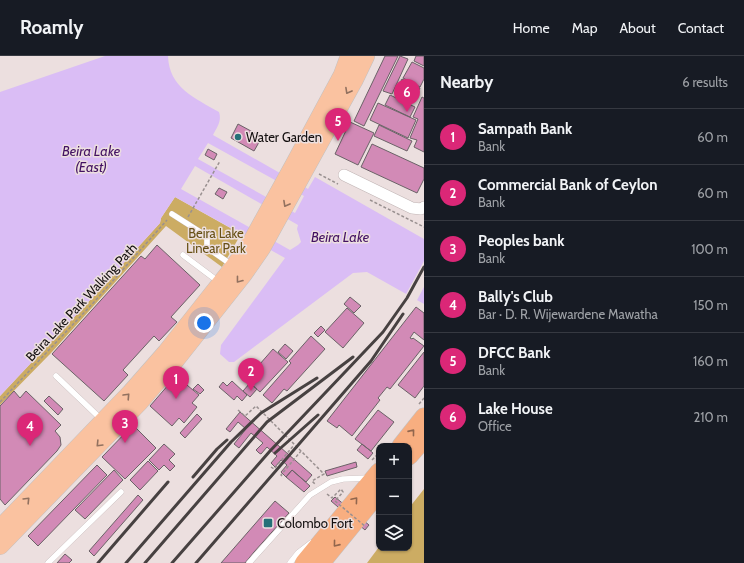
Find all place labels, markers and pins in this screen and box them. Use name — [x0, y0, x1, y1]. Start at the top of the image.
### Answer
pin: 6 — [394, 79, 420, 112]
pin: 5 — [325, 108, 351, 141]
place label: Water Garden — [246, 129, 322, 145]
marker: Water Garden — [233, 132, 243, 142]
pin: 2 — [238, 358, 264, 391]
pin: 1 — [163, 366, 189, 399]
pin: 3 — [112, 410, 138, 443]
pin: 4 — [17, 413, 43, 446]
place label: Colombo Fort — [277, 515, 353, 531]
marker: Colombo Fort — [262, 517, 274, 529]

